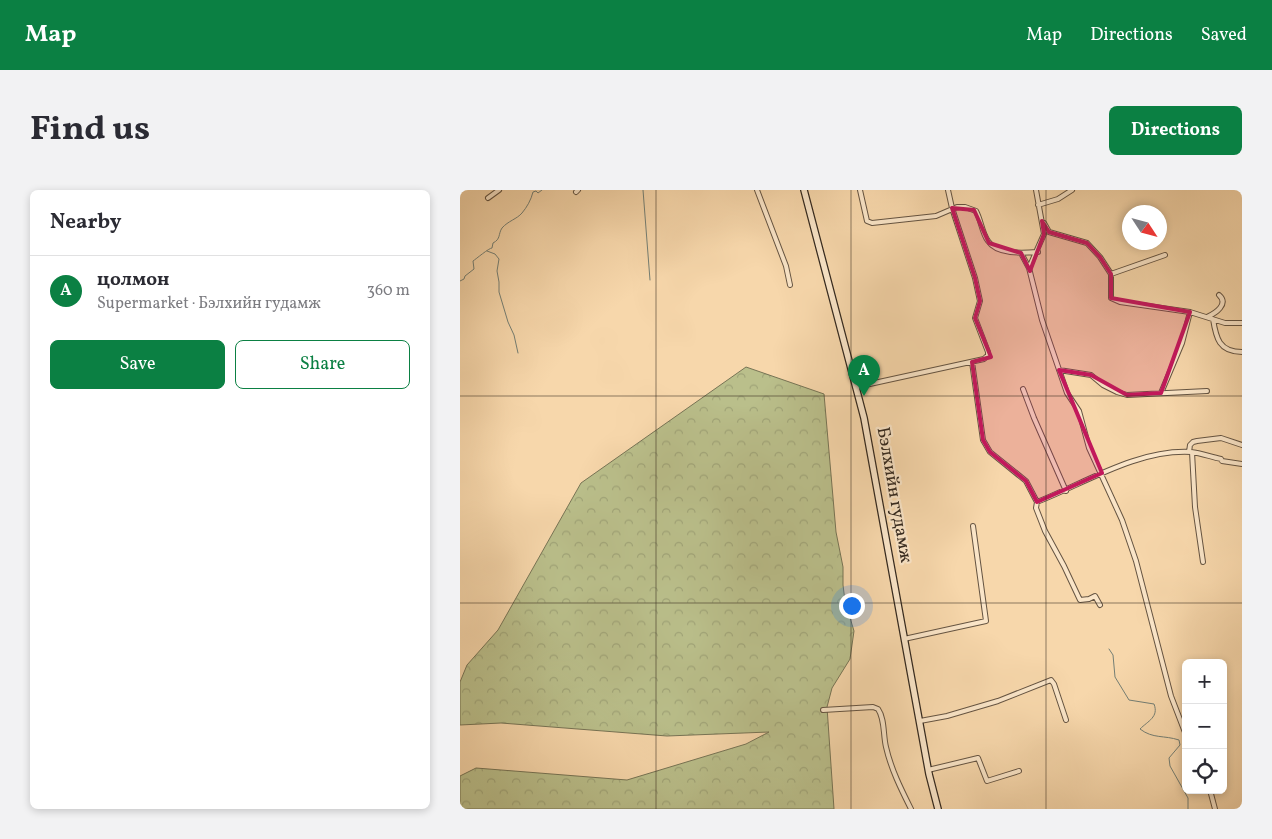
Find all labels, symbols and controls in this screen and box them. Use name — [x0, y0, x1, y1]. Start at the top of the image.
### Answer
text: Map — [25, 18, 76, 52]
text: Map — [1026, 23, 1062, 48]
text: Directions — [1090, 23, 1173, 48]
text: Saved — [1201, 23, 1247, 48]
text: Find us — [30, 106, 150, 154]
button: Directions — [1109, 106, 1242, 155]
north arrow — [1122, 205, 1167, 250]
text: Nearby — [50, 208, 121, 237]
text: цолмон — [97, 267, 169, 293]
text: A — [60, 280, 72, 302]
text: 360 m — [367, 280, 410, 302]
text: Supermarket · Бэлхийн гудамж — [97, 293, 321, 315]
button: Save — [50, 340, 225, 389]
button: Share — [235, 340, 410, 389]
pin: A — [848, 355, 880, 396]
street label: Бэлхийн гудамж — [870, 425, 918, 565]
your location — [839, 593, 865, 619]
map controls — [1182, 659, 1227, 794]
button: + — [1182, 659, 1227, 704]
button: − — [1182, 704, 1227, 749]
button: locate — [1182, 749, 1227, 794]

